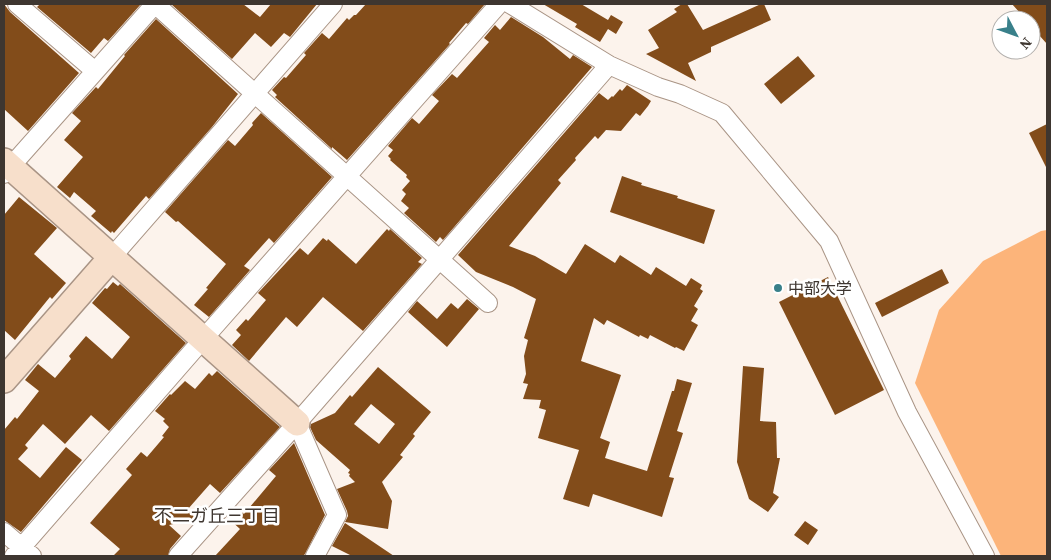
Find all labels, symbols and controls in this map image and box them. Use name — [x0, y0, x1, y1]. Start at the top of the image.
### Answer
north arrow — [991, 10, 1041, 60]
text: N — [1015, 33, 1037, 54]
place label: 中部大学 — [788, 277, 852, 299]
marker: 中部大学 — [772, 282, 784, 294]
district label: 不二ガ丘三丁目 — [154, 503, 280, 528]

